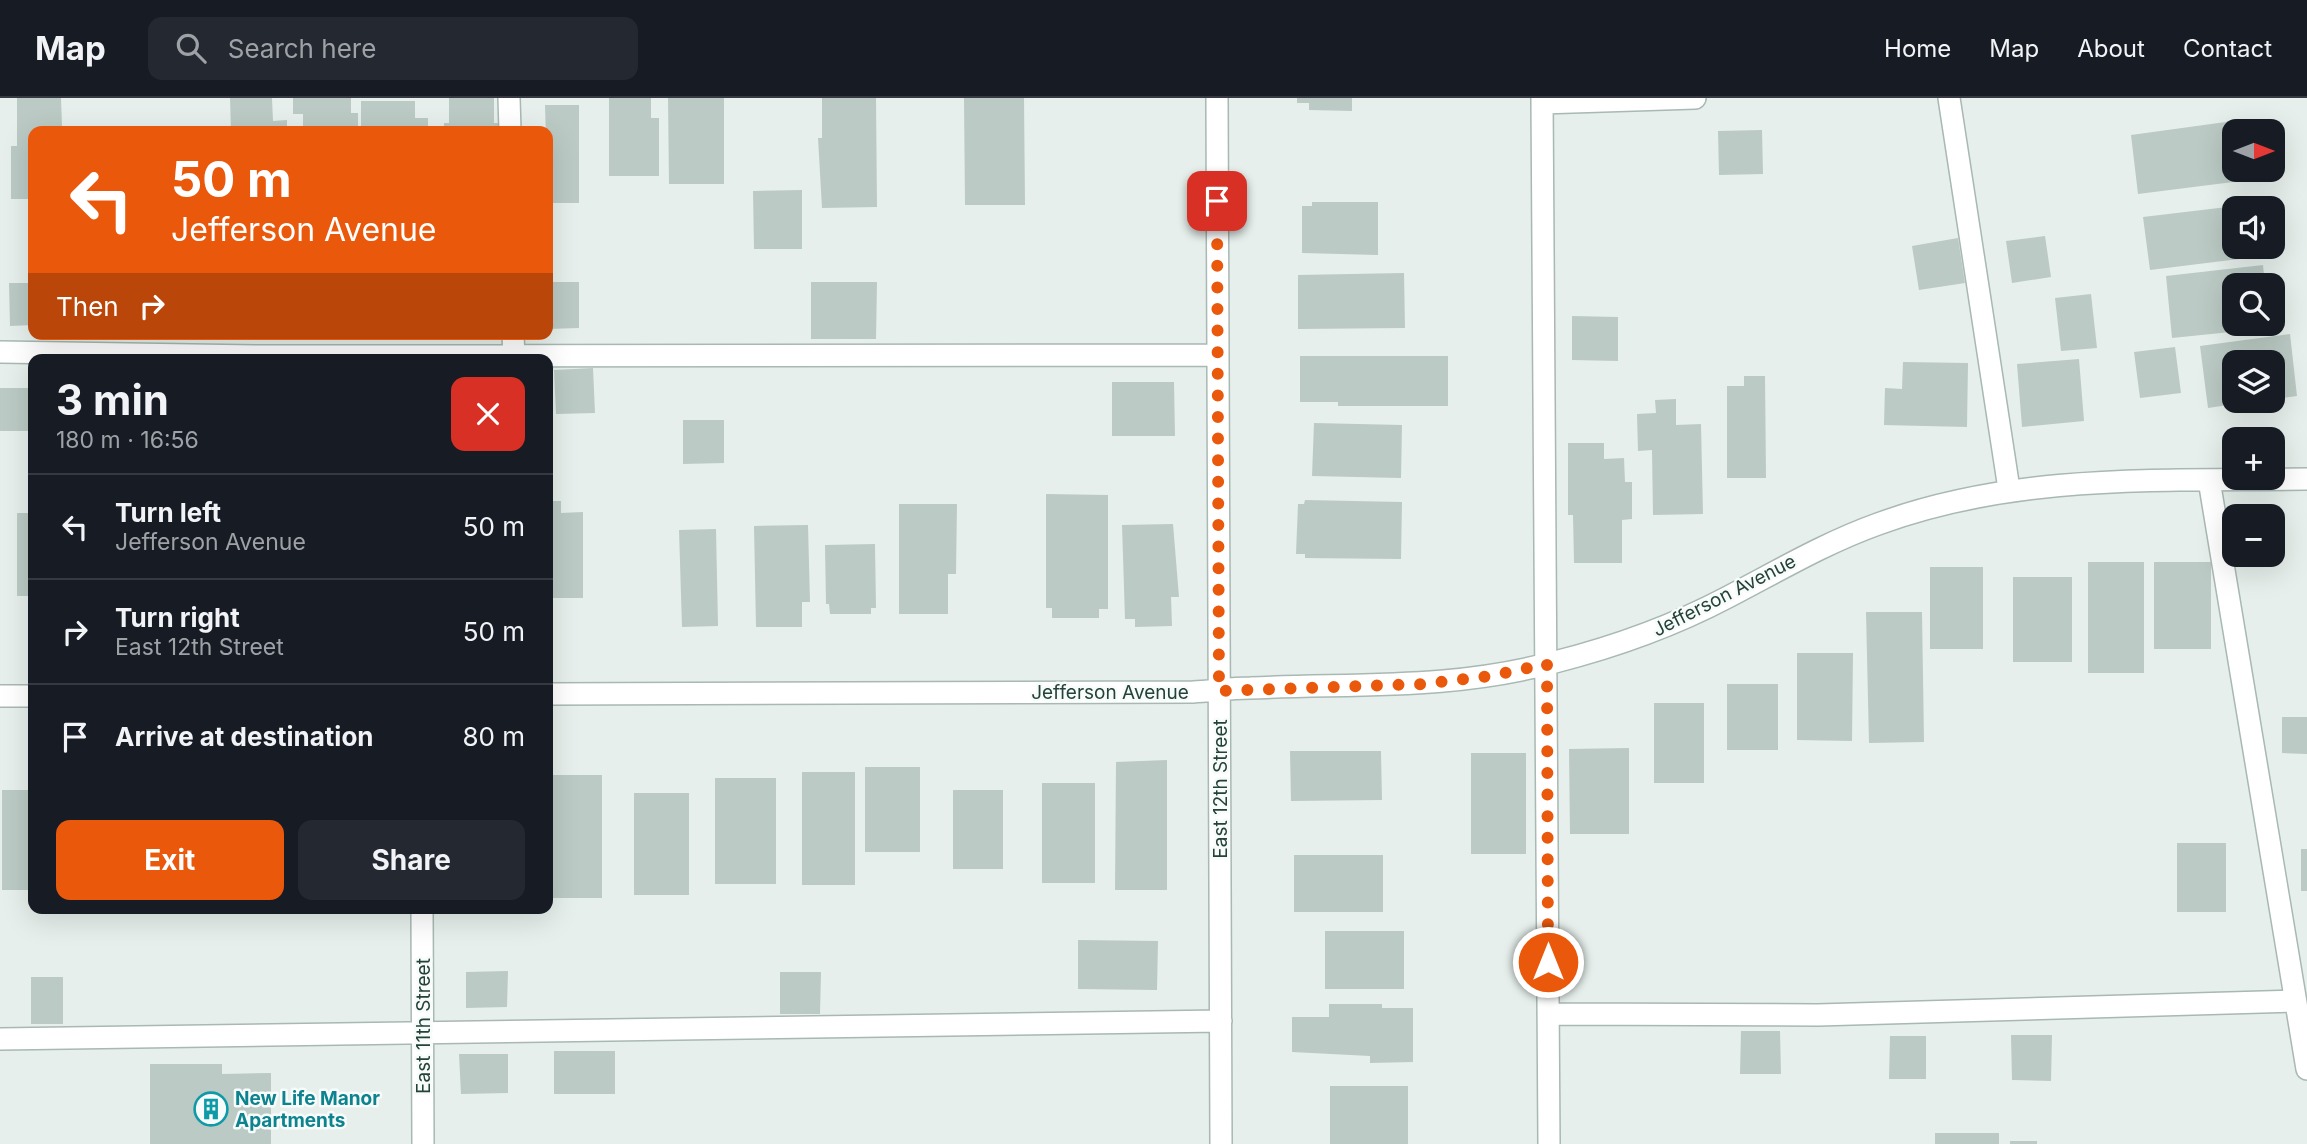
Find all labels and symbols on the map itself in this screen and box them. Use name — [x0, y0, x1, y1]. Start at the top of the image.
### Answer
north arrow — [2222, 119, 2286, 182]
pin — [1187, 171, 1247, 231]
street label: Jefferson Avenue — [1649, 549, 1800, 641]
street label: Jefferson Avenue — [1031, 681, 1189, 704]
street label: East 12th Street — [1209, 719, 1232, 859]
position arrow — [1511, 925, 1585, 999]
street label: East 11th Street — [412, 958, 435, 1094]
place label: New Life Manor Apartments — [235, 1087, 380, 1132]
building icon: New Life Manor Apartments — [192, 1090, 230, 1128]

